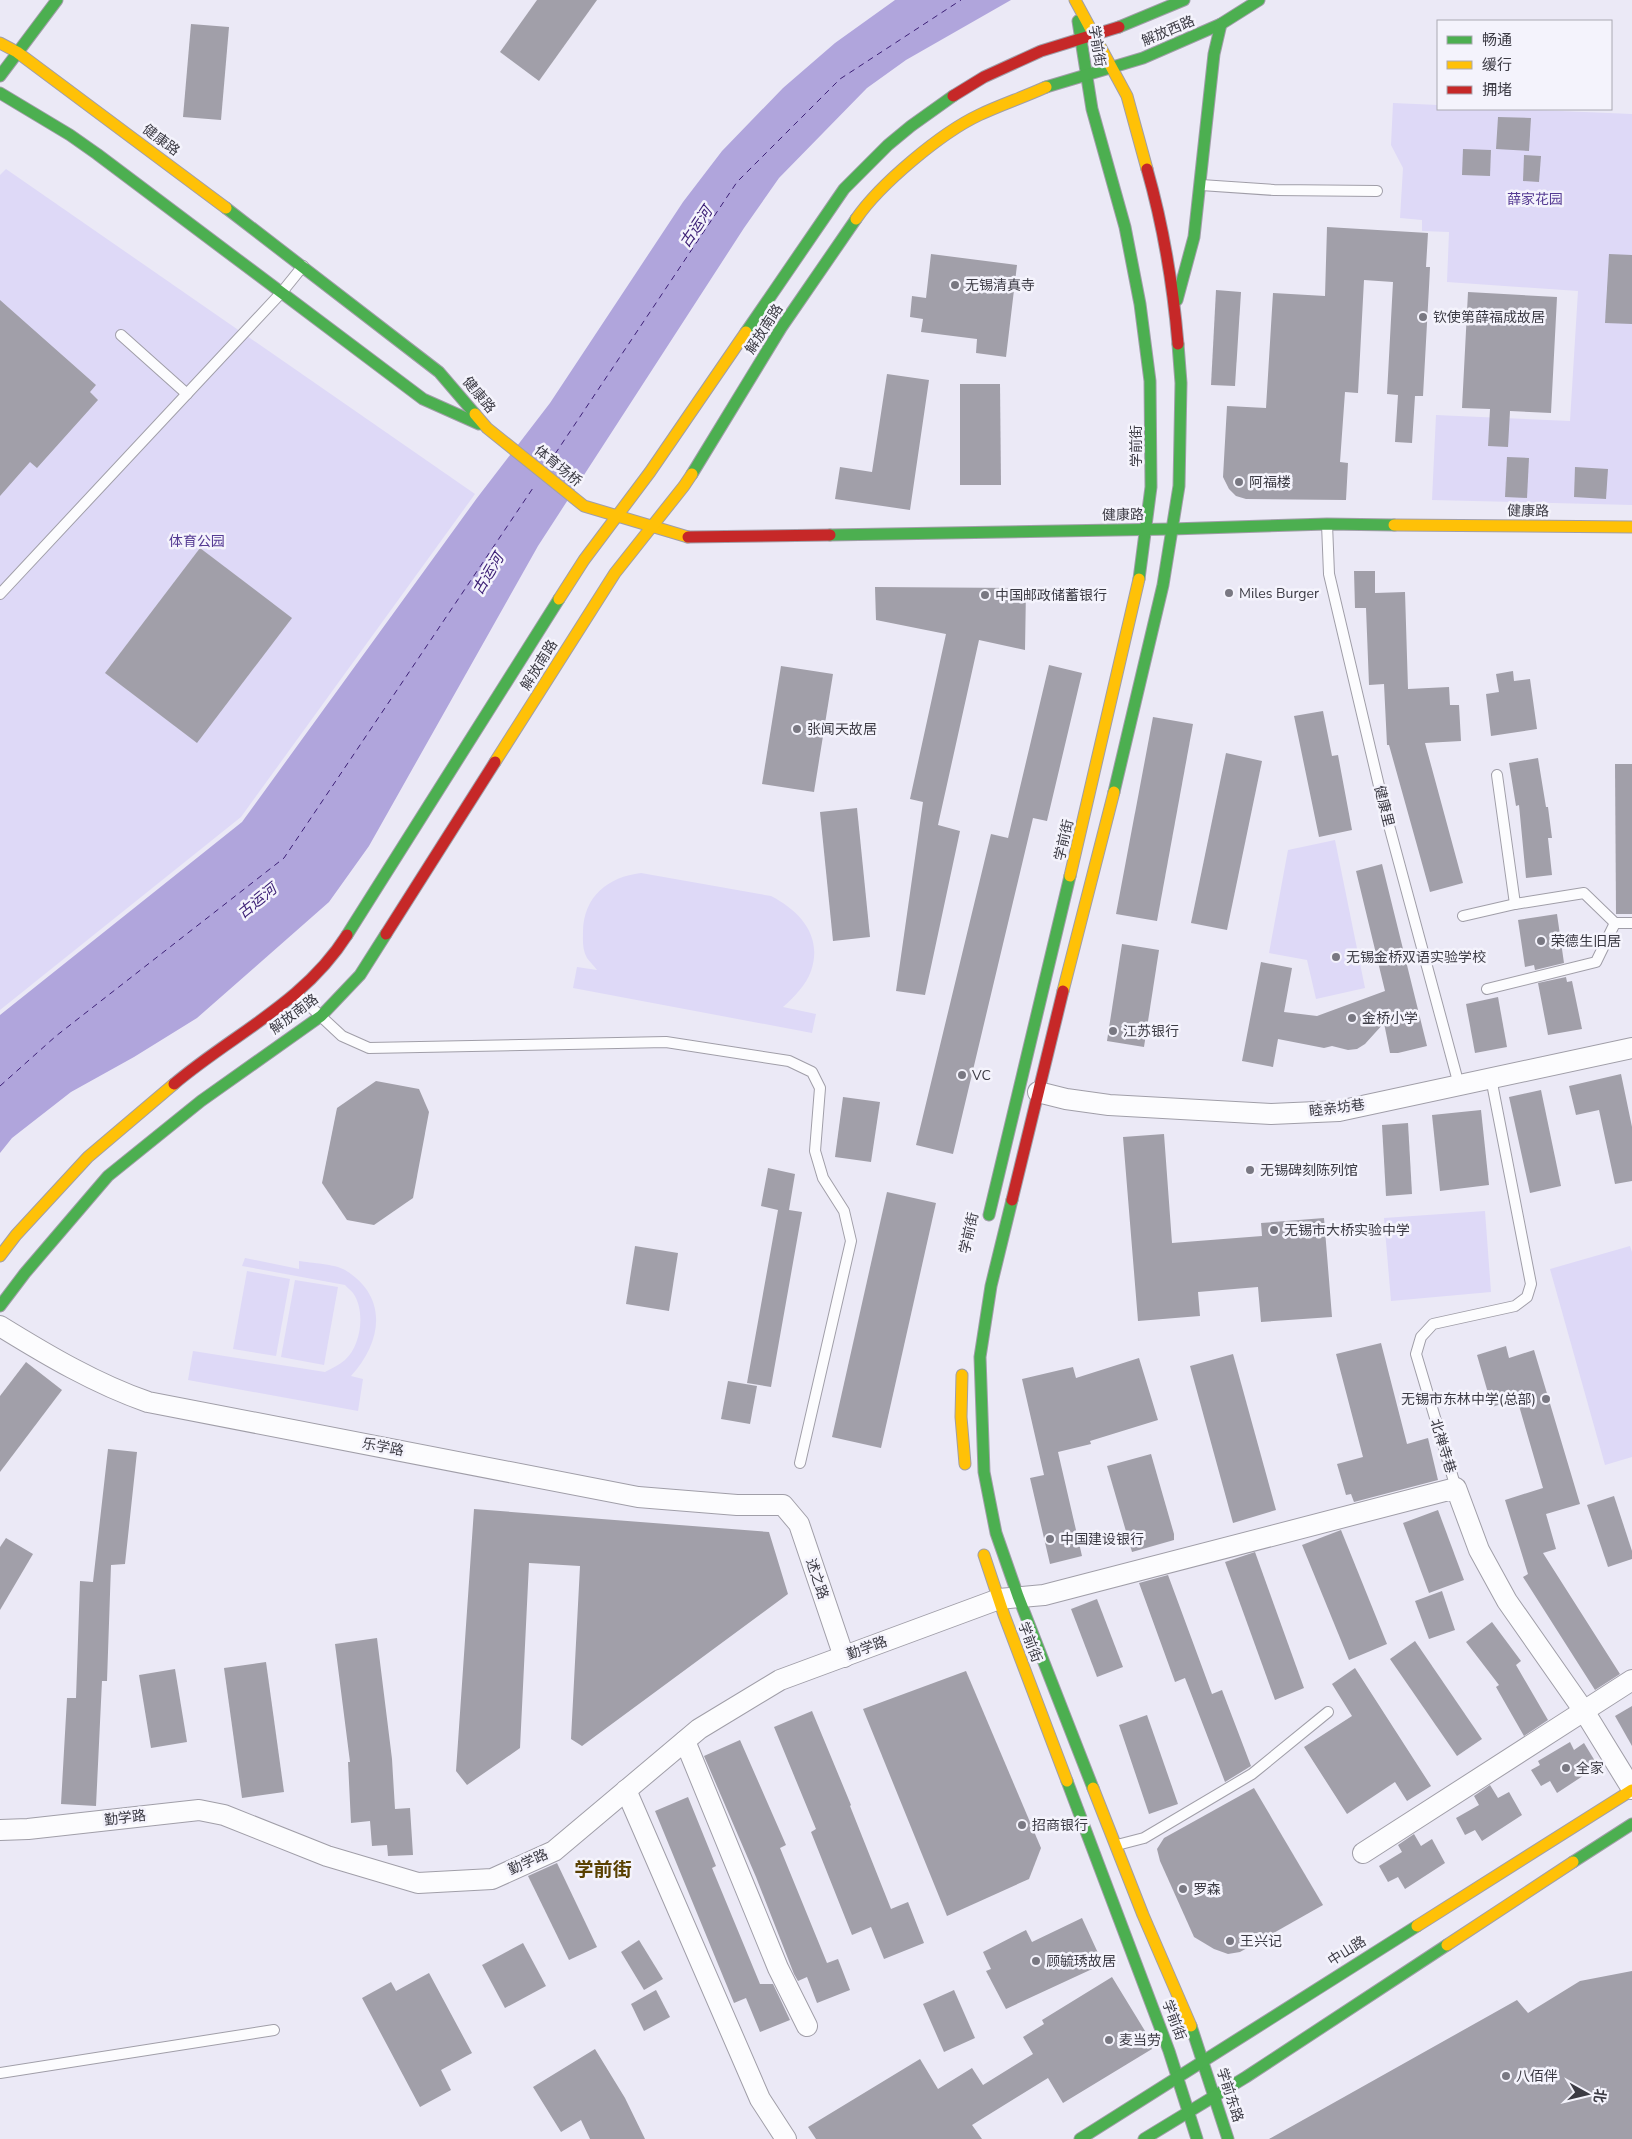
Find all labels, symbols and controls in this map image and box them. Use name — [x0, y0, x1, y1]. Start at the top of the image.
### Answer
street label: 解放西路 — [1139, 11, 1197, 51]
legend — [1437, 20, 1612, 110]
street label: 学前街 — [1084, 24, 1110, 68]
text: 畅通 — [1482, 30, 1512, 50]
text: 缓行 — [1482, 55, 1512, 75]
text: 拥堵 — [1482, 80, 1512, 100]
street label: 健康路 — [139, 120, 183, 160]
park label: 薛家花园 — [1507, 190, 1563, 209]
water label: 古运河 — [675, 200, 719, 251]
place label: 无锡清真寺 — [965, 276, 1035, 295]
marker: 无锡清真寺 — [949, 279, 961, 291]
street label: 解放南路 — [741, 300, 787, 358]
place label: 钦使第薛福成故居 — [1433, 308, 1545, 327]
marker: 钦使第薛福成故居 — [1417, 311, 1429, 323]
street label: 健康路 — [458, 373, 500, 417]
street label: 学前街 — [1127, 425, 1146, 467]
street label: 体育场桥 — [530, 441, 586, 491]
place label: 阿福楼 — [1249, 473, 1291, 492]
marker: 阿福楼 — [1233, 476, 1245, 488]
street label: 健康路 — [1507, 501, 1549, 521]
street label: 健康路 — [1102, 505, 1144, 525]
park label: 体育公园 — [169, 532, 225, 551]
water label: 古运河 — [468, 547, 510, 598]
place label: Miles Burger — [1239, 584, 1319, 603]
place label: 中国邮政储蓄银行 — [995, 586, 1107, 605]
marker: Miles Burger — [1223, 587, 1235, 599]
marker: 中国邮政储蓄银行 — [979, 589, 991, 601]
street label: 解放南路 — [516, 636, 562, 694]
place label: 张闻天故居 — [807, 720, 877, 739]
marker: 张闻天故居 — [791, 723, 803, 735]
street label: 健康里 — [1370, 783, 1398, 829]
street label: 学前街 — [1050, 817, 1078, 863]
water label: 古运河 — [233, 877, 283, 923]
place label: 荣德生旧居 — [1551, 932, 1621, 951]
marker: 荣德生旧居 — [1535, 935, 1547, 947]
place label: 无锡金桥双语实验学校 — [1346, 948, 1486, 967]
marker: 无锡金桥双语实验学校 — [1330, 951, 1342, 963]
street label: 解放南路 — [266, 990, 322, 1038]
place label: 金桥小学 — [1362, 1009, 1418, 1028]
marker: 金桥小学 — [1346, 1012, 1358, 1024]
place label: 江苏银行 — [1123, 1022, 1179, 1041]
marker: 江苏银行 — [1107, 1025, 1119, 1037]
place label: VC — [971, 1066, 991, 1085]
marker: VC — [956, 1069, 968, 1081]
street label: 睦亲坊巷 — [1308, 1095, 1366, 1121]
place label: 无锡碑刻陈列馆 — [1260, 1161, 1358, 1180]
marker: 无锡碑刻陈列馆 — [1244, 1164, 1256, 1176]
street label: 学前街 — [955, 1210, 983, 1256]
place label: 无锡市大桥实验中学 — [1284, 1221, 1410, 1240]
marker: 无锡市大桥实验中学 — [1268, 1224, 1280, 1236]
place label: 无锡市东林中学(总部) — [1401, 1390, 1536, 1409]
marker: 无锡市东林中学(总部) — [1540, 1393, 1552, 1405]
street label: 北禅寺巷 — [1426, 1416, 1460, 1476]
street label: 乐学路 — [361, 1434, 405, 1460]
place label: 中国建设银行 — [1060, 1530, 1144, 1549]
marker: 中国建设银行 — [1044, 1533, 1056, 1545]
street label: 述之路 — [801, 1556, 833, 1602]
street label: 学前街 — [1014, 1619, 1046, 1665]
street label: 勤学路 — [844, 1632, 890, 1664]
place label: 全家 — [1576, 1759, 1604, 1778]
marker: 全家 — [1560, 1762, 1572, 1774]
street label: 勤学路 — [103, 1806, 147, 1830]
place label: 招商银行 — [1032, 1816, 1088, 1835]
marker: 招商银行 — [1016, 1819, 1028, 1831]
street label: 勤学路 — [505, 1845, 551, 1879]
district label: 学前街 — [574, 1857, 632, 1883]
place label: 罗森 — [1193, 1880, 1221, 1899]
marker: 罗森 — [1177, 1883, 1189, 1895]
place label: 王兴记 — [1240, 1932, 1282, 1951]
street label: 中山路 — [1324, 1932, 1370, 1970]
marker: 王兴记 — [1224, 1935, 1236, 1947]
place label: 顾毓琇故居 — [1046, 1952, 1116, 1971]
marker: 顾毓琇故居 — [1030, 1955, 1042, 1967]
street label: 学前街 — [1158, 1997, 1190, 2043]
place label: 麦当劳 — [1119, 2031, 1161, 2050]
marker: 麦当劳 — [1103, 2034, 1115, 2046]
street label: 学前东路 — [1212, 2065, 1248, 2125]
place label: 八佰伴 — [1516, 2067, 1558, 2086]
north arrow — [1562, 2069, 1612, 2119]
marker: 八佰伴 — [1500, 2070, 1512, 2082]
text: 北 — [1589, 2087, 1610, 2104]

